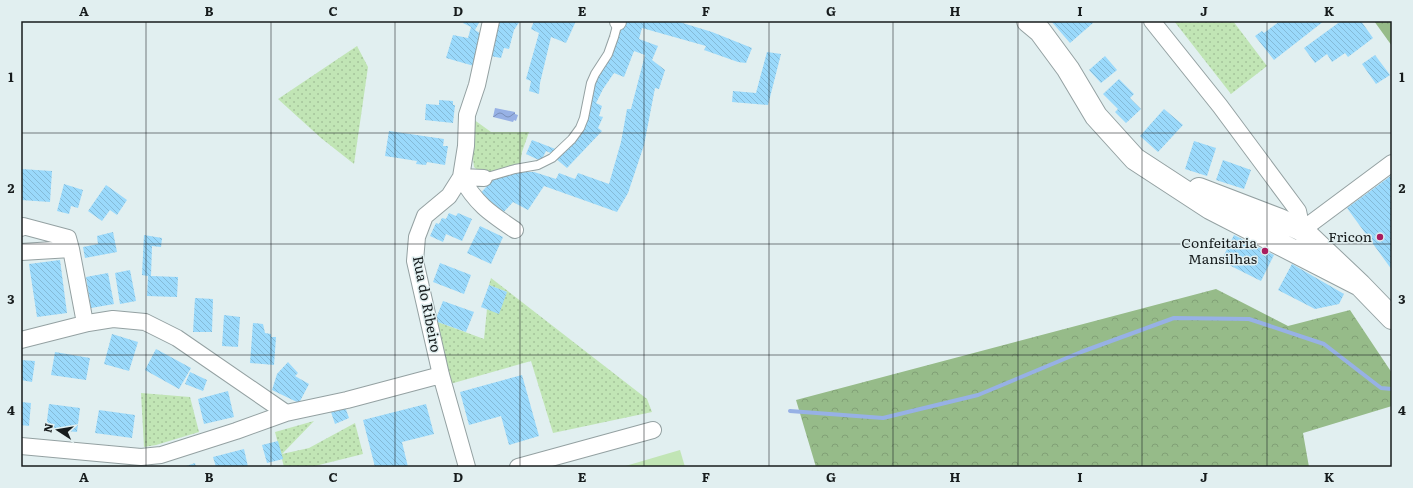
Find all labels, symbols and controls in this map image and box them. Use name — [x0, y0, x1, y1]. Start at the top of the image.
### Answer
text: A — [79, 1, 89, 20]
text: B — [205, 1, 214, 20]
text: C — [328, 1, 338, 20]
text: D — [453, 1, 463, 20]
text: E — [578, 1, 587, 20]
text: F — [702, 1, 710, 20]
text: G — [826, 1, 836, 20]
text: H — [950, 1, 961, 20]
text: I — [1077, 1, 1083, 20]
text: J — [1200, 1, 1208, 20]
text: K — [1324, 1, 1335, 20]
text: 1 — [8, 67, 14, 86]
text: 1 — [1399, 67, 1405, 86]
text: 2 — [8, 178, 15, 197]
text: 2 — [1399, 178, 1406, 197]
place label: Fricon — [1328, 226, 1372, 246]
place label: Confeitaria Mansilhas — [1181, 232, 1257, 268]
marker: Fricon — [1375, 232, 1385, 242]
marker: Confeitaria Mansilhas — [1260, 246, 1270, 256]
street label: Rua do Ribeiro — [409, 254, 447, 354]
text: 3 — [7, 289, 15, 308]
text: 3 — [1398, 289, 1406, 308]
text: 4 — [7, 400, 15, 419]
text: 4 — [1398, 400, 1406, 419]
north arrow — [38, 410, 78, 450]
text: N — [38, 422, 56, 434]
text: A — [79, 467, 89, 486]
text: B — [205, 467, 214, 486]
text: C — [328, 467, 338, 486]
text: D — [453, 467, 463, 486]
text: E — [578, 467, 587, 486]
text: F — [702, 467, 710, 486]
text: G — [826, 467, 836, 486]
text: H — [950, 467, 961, 486]
text: I — [1077, 467, 1083, 486]
text: J — [1200, 467, 1208, 486]
text: K — [1324, 467, 1335, 486]

